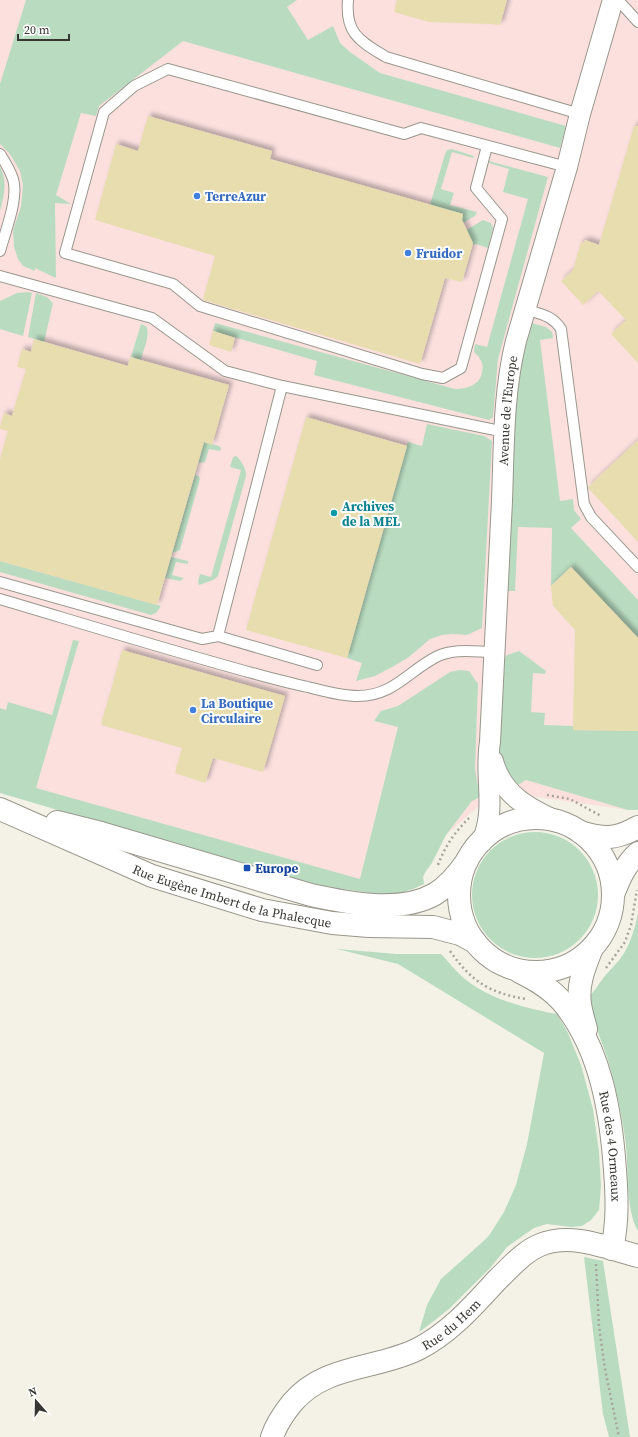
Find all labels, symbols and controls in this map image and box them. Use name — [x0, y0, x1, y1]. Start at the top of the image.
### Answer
scale bar — [18, 16, 69, 42]
text: 20 m — [24, 22, 50, 38]
place label: TerreAzur — [205, 188, 267, 205]
marker: TerreAzur — [192, 191, 202, 201]
place label: Fruidor — [416, 245, 463, 262]
marker: Fruidor — [403, 248, 413, 258]
street label: Avenue de l'Europe — [495, 354, 521, 466]
place label: Archives de la MEL — [342, 498, 400, 530]
marker: Archives de la MEL — [329, 508, 339, 518]
place label: La Boutique Circulaire — [201, 695, 273, 727]
marker: La Boutique Circulaire — [188, 705, 198, 715]
street label: Rue Eugène Imbert de la Phalecque — [130, 860, 333, 931]
place label: Europe — [255, 860, 298, 877]
marker: Europe — [242, 863, 252, 873]
street label: Rue des 4 Ormeaux — [596, 1089, 625, 1202]
street label: Rue du Hem — [418, 1295, 484, 1354]
north arrow — [16, 1381, 56, 1421]
text: N — [26, 1384, 39, 1400]

